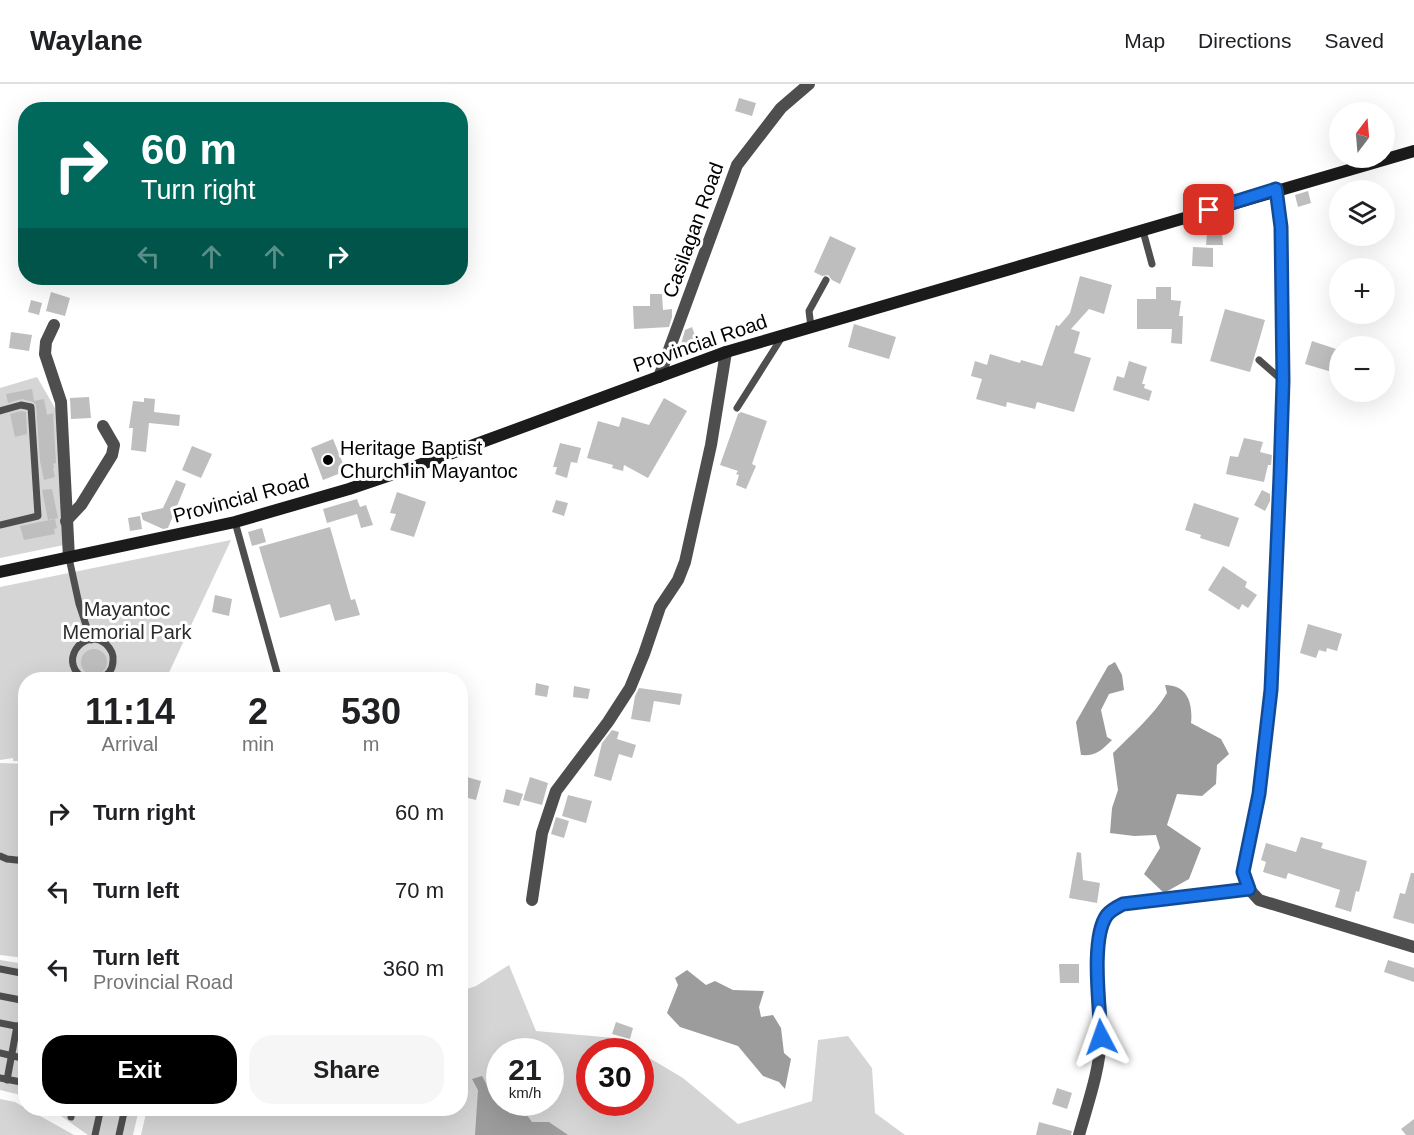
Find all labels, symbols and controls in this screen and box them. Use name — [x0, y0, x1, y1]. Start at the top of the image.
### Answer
text: Waylane — [30, 25, 143, 56]
text: Map — [1124, 29, 1165, 52]
text: Directions — [1198, 29, 1291, 52]
text: Saved — [1324, 29, 1384, 52]
north arrow — [1329, 102, 1395, 168]
map controls — [1329, 102, 1395, 402]
icon: right — [42, 126, 120, 204]
text: 60 m — [141, 126, 237, 173]
street label: Casilagan Road — [658, 159, 728, 301]
text: Turn right — [141, 175, 256, 205]
button: layers — [1329, 180, 1395, 246]
pin — [1183, 184, 1234, 235]
icon: arrive — [1192, 193, 1225, 226]
icon: left — [132, 240, 165, 273]
icon: ahead — [195, 240, 228, 273]
icon: ahead — [258, 240, 291, 273]
icon: right — [321, 240, 354, 273]
button: + — [1329, 258, 1395, 324]
street label: Provincial Road — [630, 310, 770, 376]
button: − — [1329, 336, 1395, 402]
place label: Heritage Baptist Church in Mayantoc — [340, 437, 518, 482]
marker: Heritage Baptist Church in Mayantoc — [321, 453, 335, 467]
street label: Provincial Road — [171, 469, 311, 527]
park label: Mayantoc Memorial Park — [63, 598, 192, 643]
text: 11:14 — [85, 691, 175, 732]
text: 2 — [248, 691, 268, 732]
text: 530 — [341, 691, 401, 732]
text: Arrival — [102, 733, 158, 755]
text: min — [242, 733, 274, 755]
text: m — [363, 733, 379, 755]
icon: right — [42, 797, 75, 830]
text: Turn right — [93, 800, 195, 825]
text: 60 m — [395, 800, 444, 825]
icon: left — [42, 875, 75, 908]
text: Turn left — [93, 878, 179, 903]
text: 70 m — [395, 878, 444, 903]
text: Turn left — [93, 945, 179, 970]
icon: left — [42, 953, 75, 986]
text: 360 m — [383, 956, 444, 981]
text: Provincial Road — [93, 971, 233, 993]
position arrow — [1069, 1005, 1133, 1069]
button: Exit — [42, 1035, 237, 1104]
button: Share — [249, 1035, 444, 1104]
speed limit sign: 30 — [576, 1038, 654, 1116]
text: 21 — [508, 1053, 542, 1086]
text: km/h — [509, 1084, 541, 1101]

